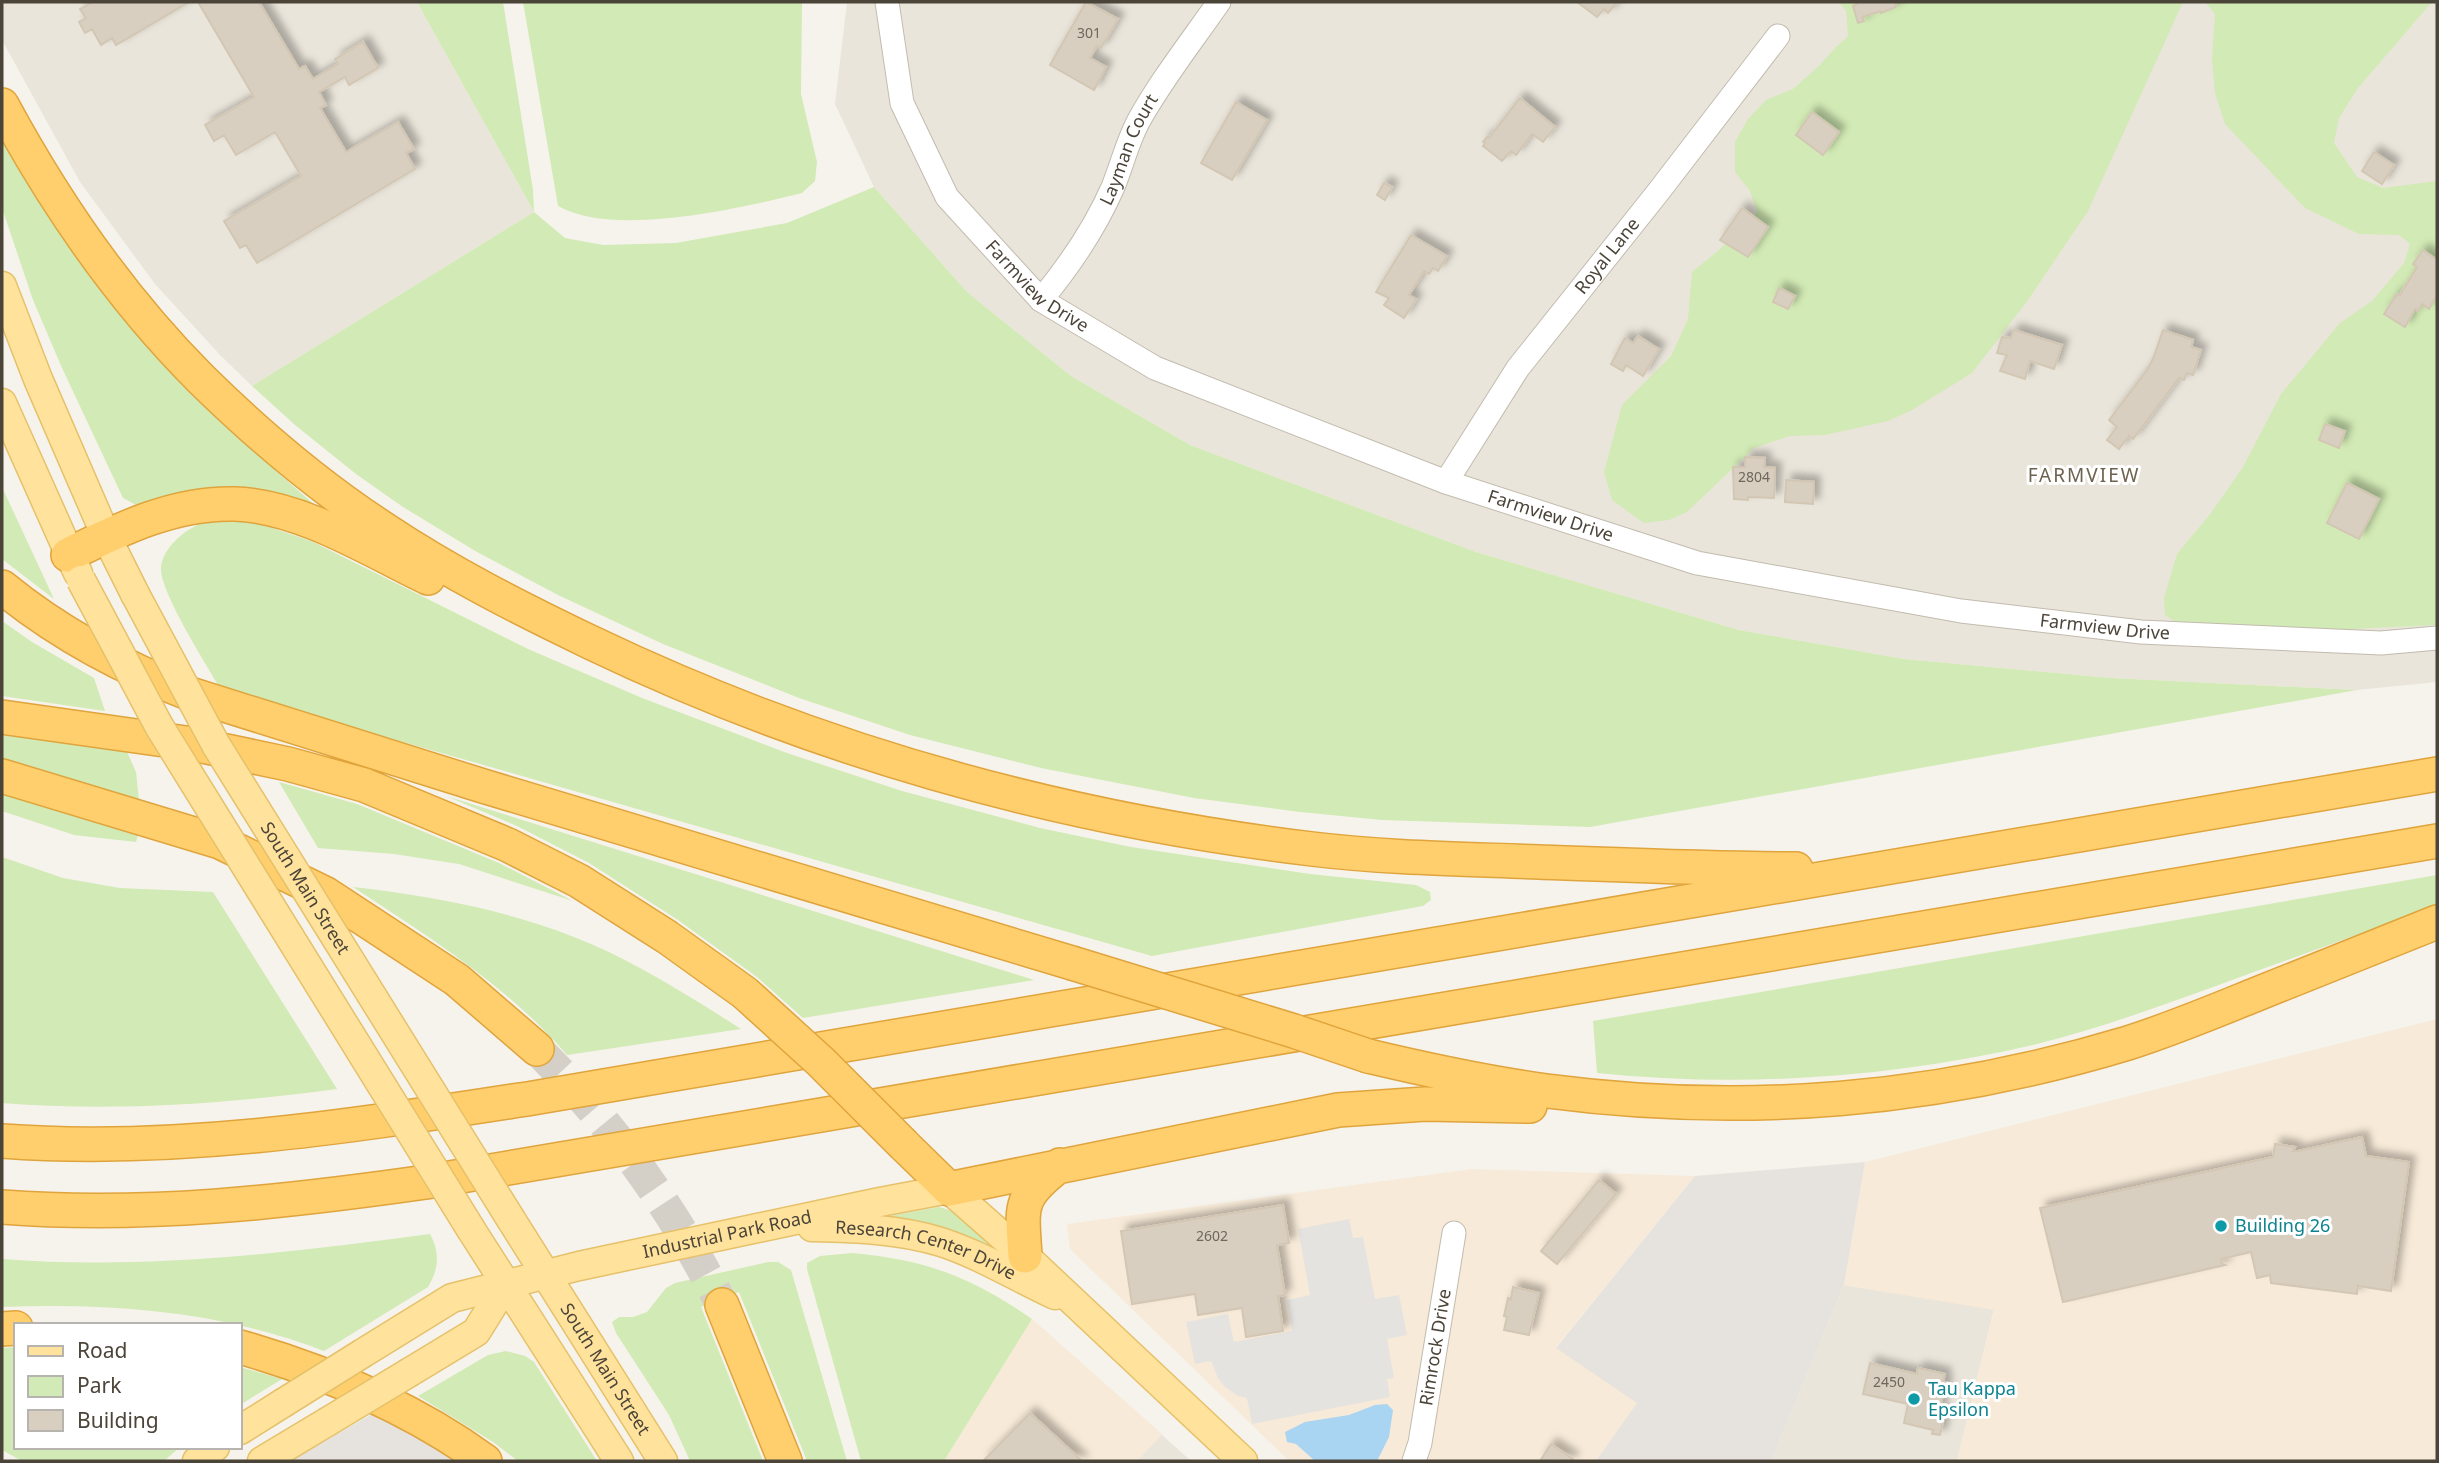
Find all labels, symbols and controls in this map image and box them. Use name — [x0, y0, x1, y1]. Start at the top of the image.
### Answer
house number: 301 — [1077, 23, 1101, 42]
street label: Layman Court — [1093, 89, 1163, 209]
street label: Royal Lane — [1569, 212, 1644, 299]
street label: Farmview Drive — [981, 234, 1094, 337]
district label: FARMVIEW — [2028, 462, 2140, 488]
house number: 2804 — [1738, 467, 1770, 486]
street label: Farmview Drive — [1485, 483, 1617, 546]
street label: Farmview Drive — [2039, 607, 2171, 644]
street label: South Main Street — [256, 817, 356, 959]
street label: Industrial Park Road — [640, 1204, 814, 1263]
place label: Building 26 — [2235, 1213, 2330, 1237]
street label: Research Center Drive — [835, 1215, 1020, 1285]
marker: Building 26 — [2213, 1218, 2229, 1234]
house number: 2602 — [1196, 1226, 1228, 1245]
street label: Rimrock Drive — [1413, 1287, 1456, 1407]
street label: South Main Street — [556, 1298, 657, 1439]
legend — [14, 1323, 242, 1449]
text: Road — [77, 1336, 127, 1364]
text: Park — [77, 1371, 122, 1399]
house number: 2450 — [1873, 1372, 1905, 1391]
place label: Tau Kappa Epsilon — [1928, 1376, 2016, 1421]
marker: Tau Kappa Epsilon — [1906, 1391, 1922, 1407]
text: Building — [77, 1406, 159, 1434]

